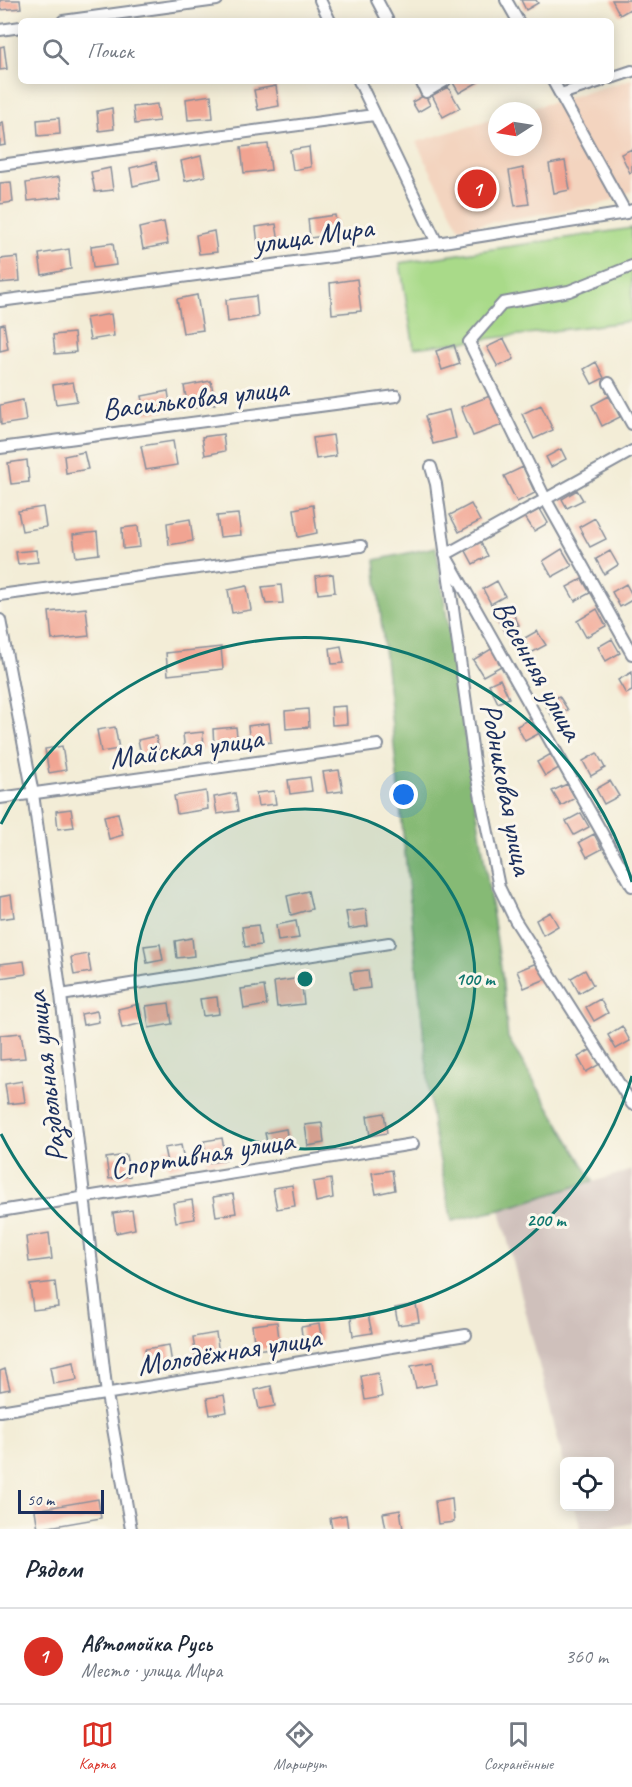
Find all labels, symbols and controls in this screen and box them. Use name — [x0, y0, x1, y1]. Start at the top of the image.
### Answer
search box — [18, 18, 614, 84]
icon: search — [39, 35, 72, 68]
text: Поиск — [87, 37, 133, 65]
north arrow — [488, 102, 542, 156]
pin: 1 — [458, 166, 496, 212]
street label: улица Мира — [249, 208, 377, 262]
street label: Васильковая улица — [100, 368, 292, 428]
street label: Весенняя улица — [484, 593, 593, 748]
street label: Родниковая улица — [472, 700, 543, 880]
street label: Майская улица — [107, 718, 267, 778]
your location — [389, 780, 418, 809]
text: 100 m — [456, 968, 496, 990]
centre of rings — [295, 969, 315, 989]
street label: Раздольная улица — [16, 988, 75, 1164]
street label: Спортивная улица — [107, 1120, 299, 1187]
text: 200 m — [527, 1209, 567, 1231]
street label: Молодёжная улица — [135, 1317, 325, 1384]
map controls — [560, 1457, 614, 1511]
button: locate — [560, 1457, 614, 1511]
scale bar — [18, 1487, 104, 1514]
text: 50 m — [27, 1490, 54, 1510]
text: Рядом — [24, 1552, 82, 1585]
text: Автомойка Русь — [81, 1630, 212, 1658]
text: 1 — [39, 1644, 48, 1669]
text: 360 m — [565, 1644, 608, 1669]
text: Место · улица Мира — [81, 1658, 222, 1683]
tab: Карта — [79, 1718, 115, 1774]
tab: Маршрут — [273, 1718, 326, 1774]
tab: Сохранённые — [484, 1718, 553, 1774]

